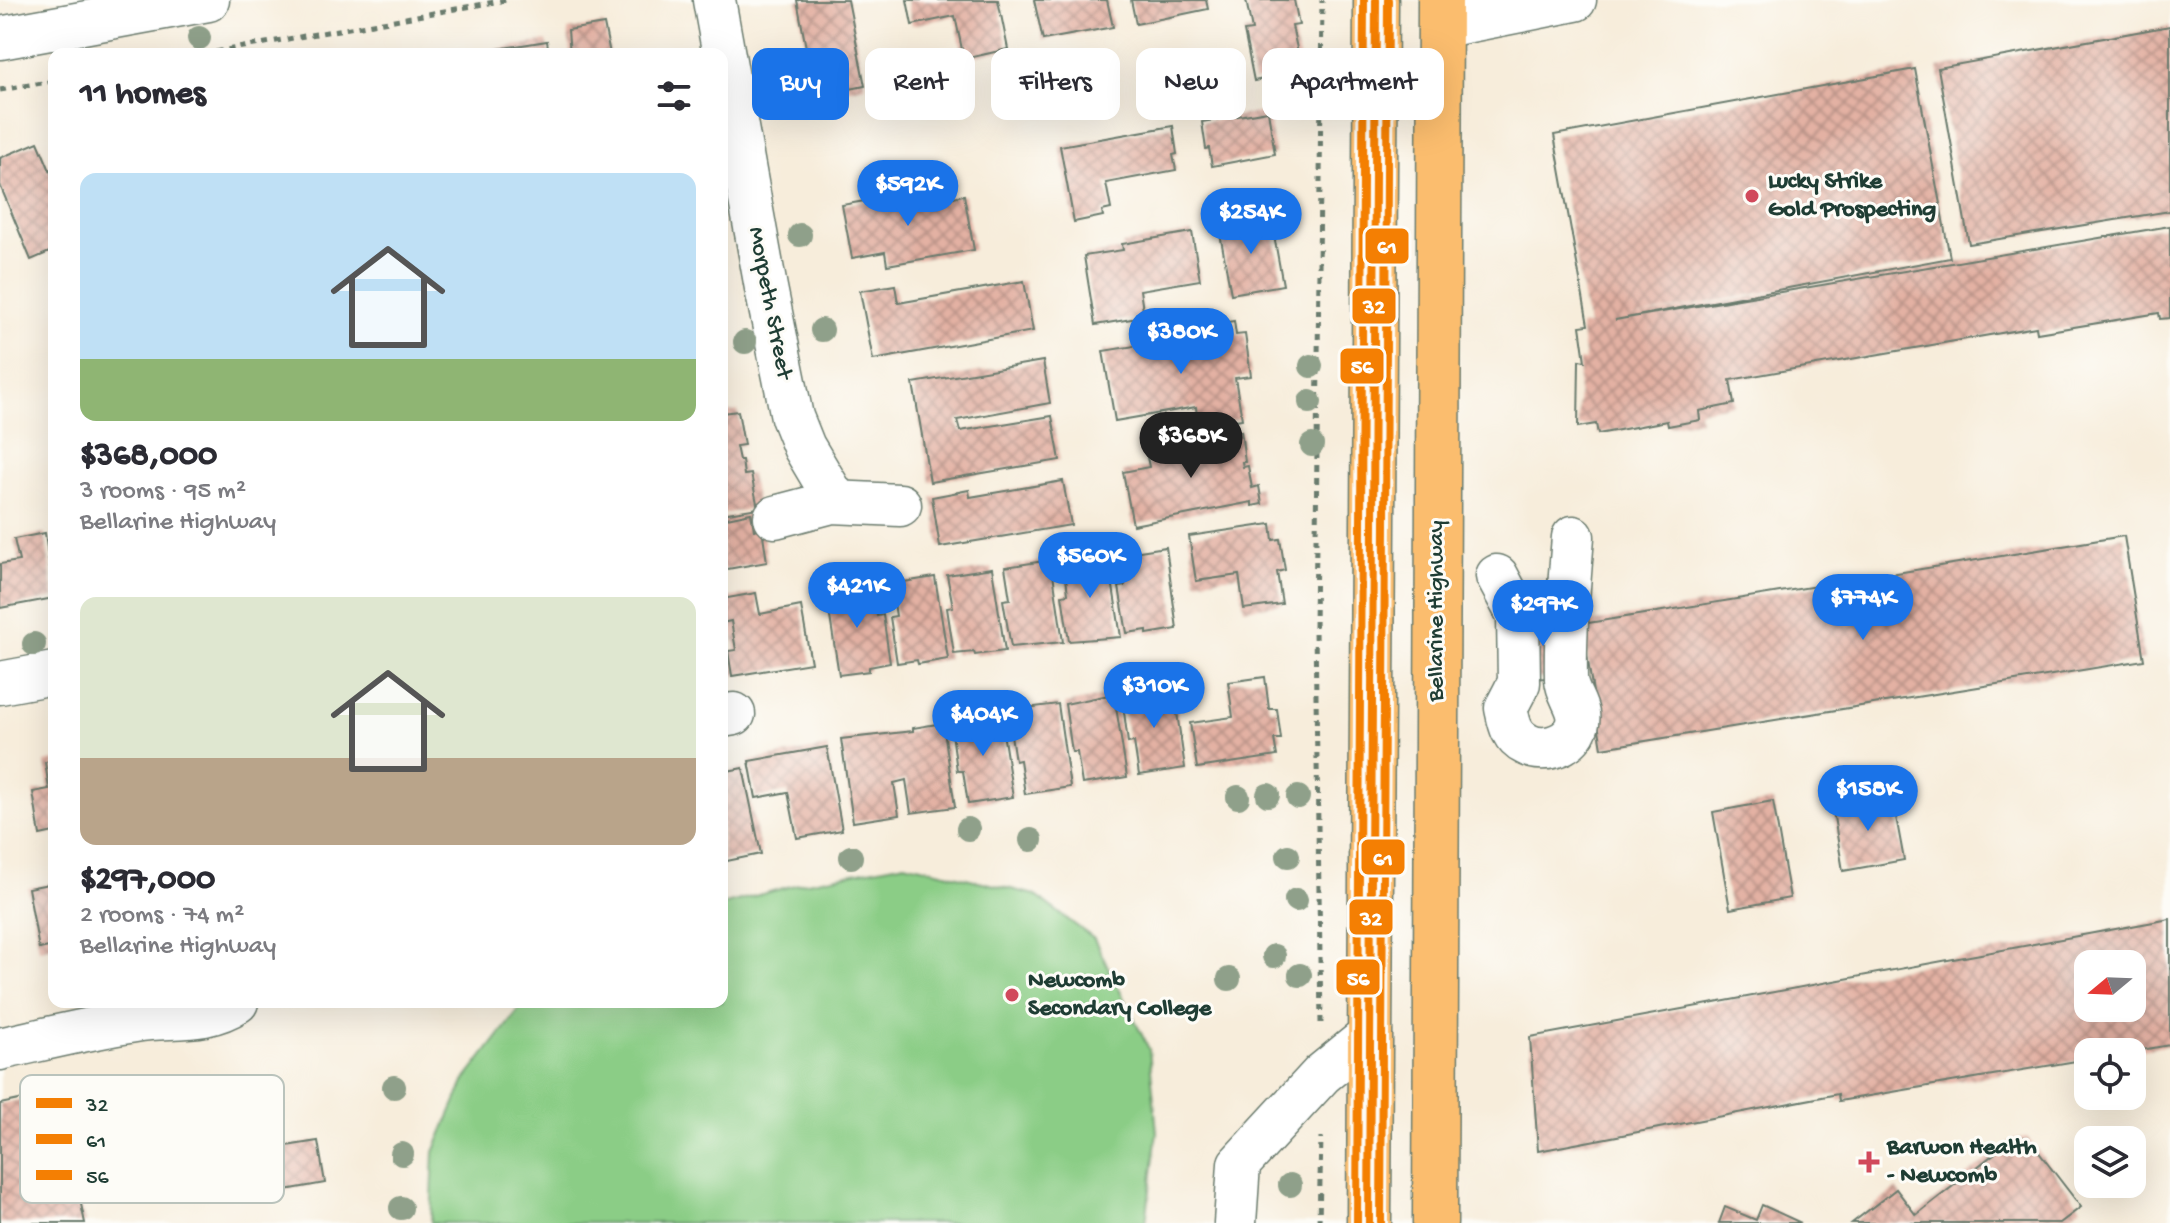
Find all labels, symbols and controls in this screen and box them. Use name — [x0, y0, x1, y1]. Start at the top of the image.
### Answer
chip: Buy — [752, 48, 849, 120]
chip: Rent — [865, 48, 975, 120]
chip: Filters — [991, 48, 1120, 120]
chip: New — [1136, 48, 1246, 120]
chip: Apartment — [1262, 48, 1444, 120]
icon: filters — [652, 74, 696, 118]
text: 11 homes — [80, 76, 206, 116]
pin: $592K — [852, 160, 964, 228]
place label: Lucky Strike Gold Prospecting — [1768, 168, 1936, 225]
text: $592K — [875, 170, 941, 201]
marker: Lucky Strike Gold Prospecting — [1743, 187, 1761, 205]
pin: $254K — [1195, 188, 1307, 256]
text: $254K — [1219, 198, 1283, 229]
icon: home — [316, 225, 460, 369]
street label: Morpeth Street — [740, 225, 798, 384]
line badge: 61 — [1364, 227, 1410, 265]
text: 61 — [1377, 236, 1397, 262]
line badge: 32 — [1351, 287, 1397, 325]
text: 32 — [1362, 296, 1385, 322]
pin: $380K — [1125, 308, 1237, 376]
text: $380K — [1147, 318, 1215, 349]
line badge: 56 — [1339, 347, 1385, 385]
text: 56 — [1351, 356, 1374, 382]
pin: $368K — [1135, 412, 1247, 480]
text: $368K — [1158, 422, 1224, 453]
text: $368,000 — [80, 437, 217, 477]
text: 3 rooms · 95 m² — [80, 477, 246, 508]
text: Bellarine Highway — [80, 508, 276, 539]
street label: Bellarine Highway — [1423, 520, 1452, 702]
pin: $560K — [1034, 532, 1146, 600]
text: $560K — [1056, 542, 1124, 573]
pin: $421K — [801, 562, 913, 630]
text: $421K — [826, 572, 888, 603]
pin: $774K — [1807, 574, 1919, 642]
pin: $297K — [1487, 580, 1599, 648]
text: $774K — [1830, 584, 1896, 615]
text: $297K — [1510, 590, 1576, 621]
icon: home — [316, 649, 460, 793]
pin: $310K — [1098, 662, 1210, 730]
text: $310K — [1122, 672, 1186, 703]
pin: $404K — [927, 690, 1039, 758]
text: $404K — [950, 700, 1016, 731]
pin: $158K — [1812, 765, 1924, 833]
text: $158K — [1836, 775, 1900, 806]
line badge: 61 — [1360, 838, 1406, 876]
text: 61 — [1373, 848, 1393, 874]
text: $297,000 — [80, 861, 215, 901]
line badge: 32 — [1348, 898, 1394, 936]
text: 2 rooms · 74 m² — [80, 901, 244, 932]
text: 32 — [1359, 908, 1382, 934]
text: Bellarine Highway — [80, 932, 276, 963]
north arrow — [2074, 950, 2146, 1022]
map controls — [2074, 950, 2146, 1198]
line badge: 56 — [1335, 958, 1381, 996]
place label: Newcomb Secondary College — [1028, 967, 1213, 1024]
text: 56 — [1347, 968, 1370, 994]
marker: Newcomb Secondary College — [1003, 986, 1021, 1004]
button: locate — [2074, 1038, 2146, 1110]
legend — [20, 1075, 284, 1203]
text: 32 — [85, 1094, 108, 1120]
button: layers — [2074, 1126, 2146, 1198]
text: 61 — [86, 1130, 106, 1156]
place label: Barwon Health - Newcomb — [1886, 1134, 2037, 1191]
marker: Barwon Health - Newcomb — [1858, 1151, 1880, 1173]
text: 56 — [86, 1166, 110, 1192]

